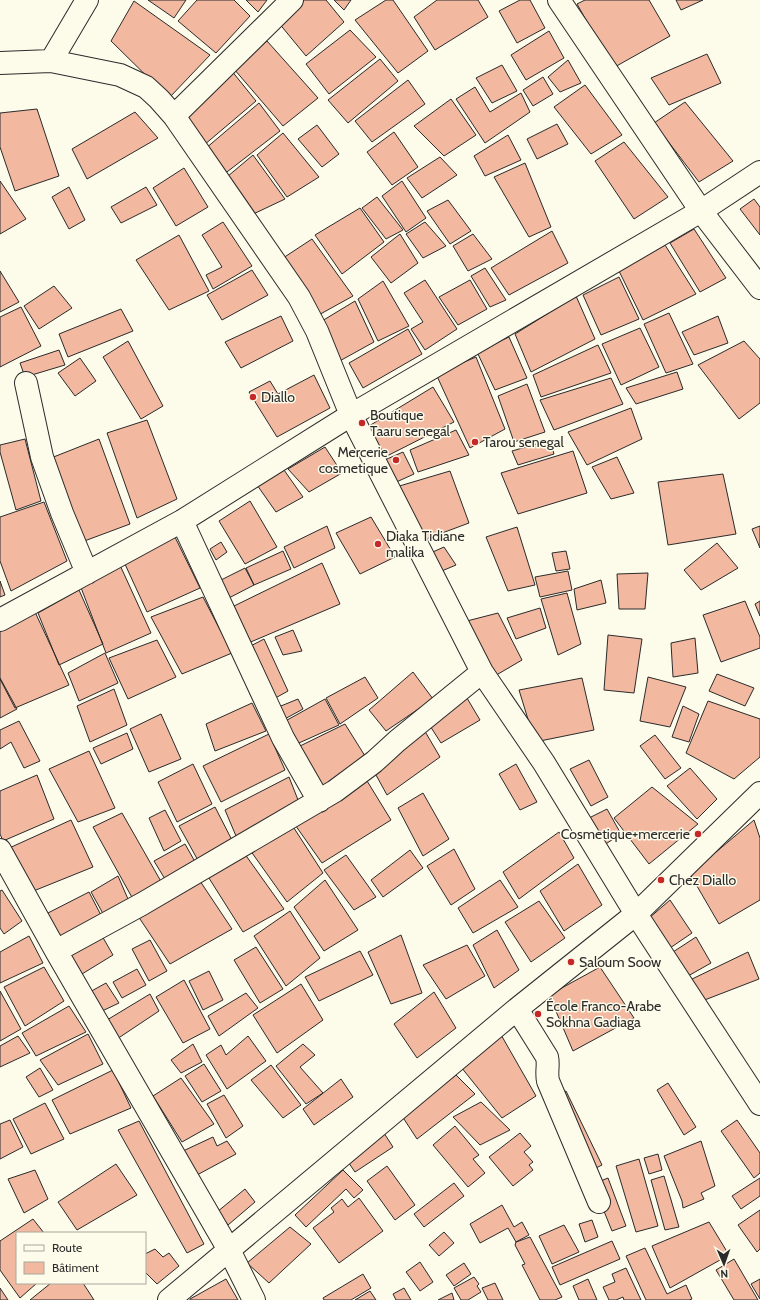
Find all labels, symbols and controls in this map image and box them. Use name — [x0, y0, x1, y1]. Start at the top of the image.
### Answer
place label: Diallo — [261, 388, 295, 406]
marker: Diallo — [248, 392, 258, 402]
place label: Boutique Taaru senegal — [370, 406, 451, 440]
marker: Boutique Taaru senegal — [357, 418, 367, 428]
place label: Tarou senegal — [483, 433, 564, 451]
marker: Tarou senegal — [470, 437, 480, 447]
place label: Mercerie cosmetique — [319, 443, 388, 477]
marker: Mercerie cosmetique — [391, 455, 401, 465]
place label: Diaka Tidiane malika — [386, 527, 465, 561]
marker: Diaka Tidiane malika — [373, 539, 383, 549]
place label: Cosmetique+mercerie — [561, 825, 690, 843]
marker: Cosmetique+mercerie — [693, 829, 703, 839]
place label: Chez Diallo — [669, 871, 736, 889]
marker: Chez Diallo — [656, 875, 666, 885]
place label: Saloum Soow — [579, 953, 661, 971]
marker: Saloum Soow — [566, 957, 576, 967]
place label: École Franco-Arabe Sokhna Gadiaga — [546, 997, 661, 1031]
marker: École Franco-Arabe Sokhna Gadiaga — [533, 1009, 543, 1019]
legend — [16, 1232, 146, 1284]
text: Route — [52, 1240, 82, 1255]
north arrow — [704, 1244, 744, 1284]
text: Bâtiment — [52, 1260, 99, 1275]
text: N — [720, 1267, 728, 1281]

